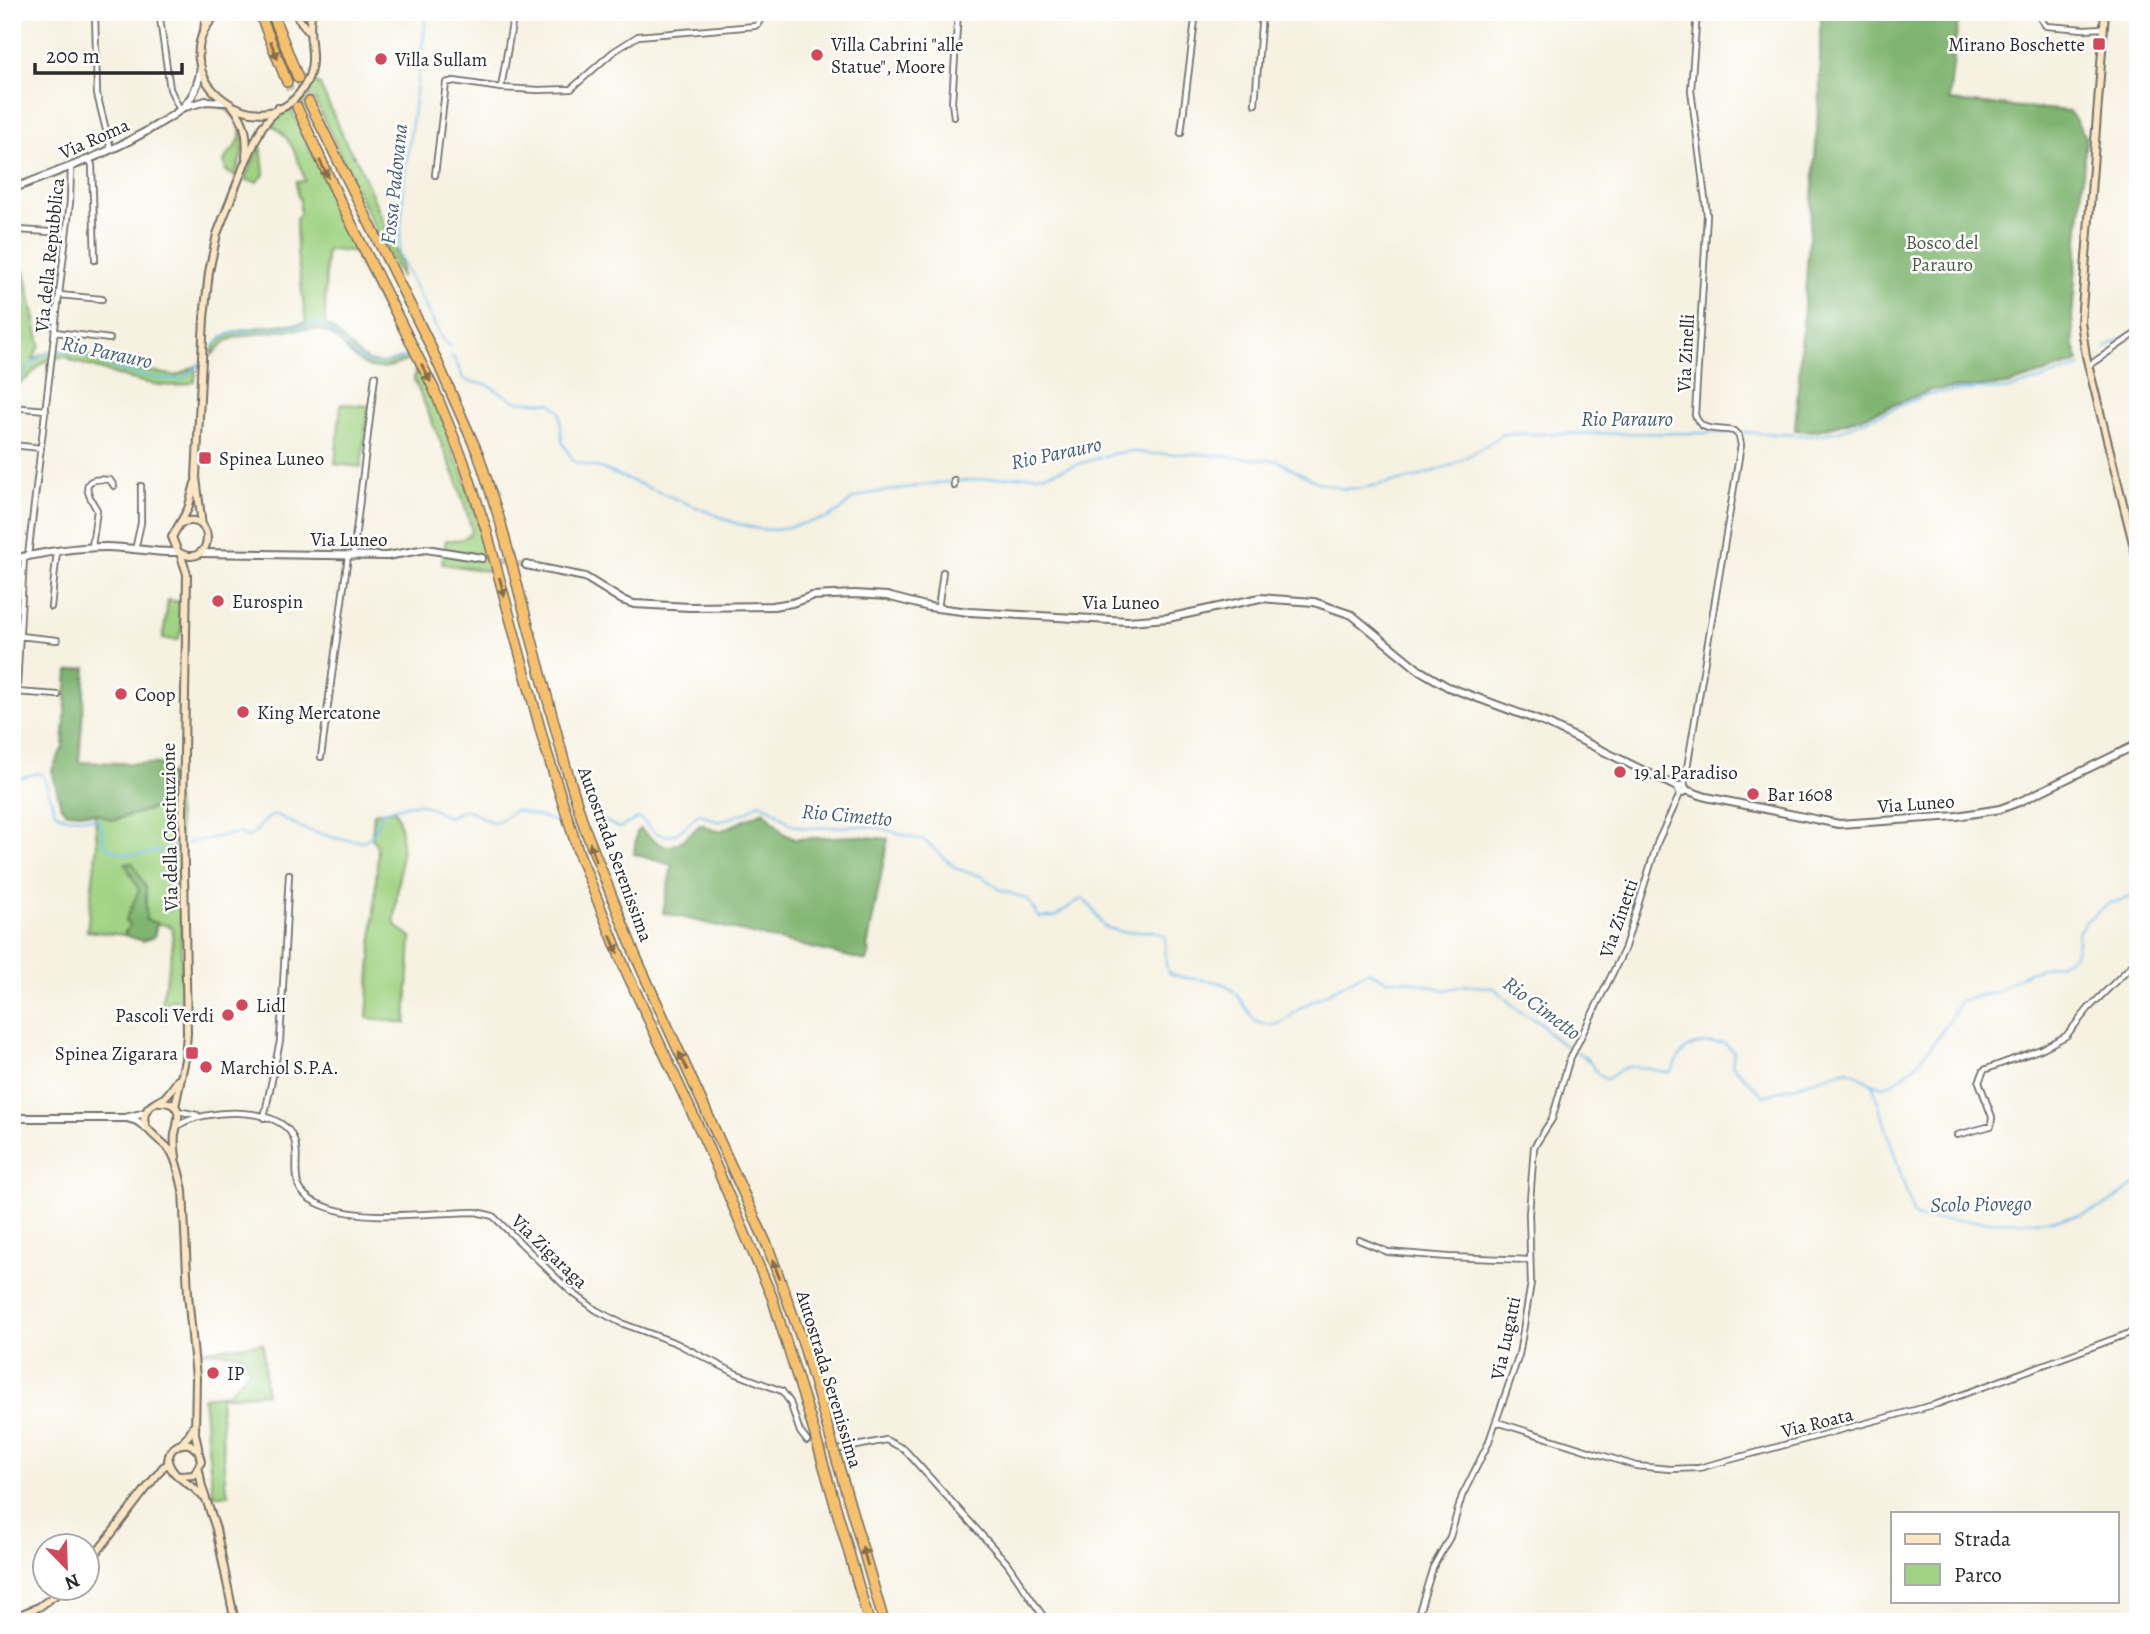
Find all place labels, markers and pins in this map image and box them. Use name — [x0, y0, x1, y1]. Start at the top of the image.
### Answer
place label: Villa Cabrini "alle Statue", Moore — [830, 32, 964, 80]
place label: Mirano Boschette — [1948, 32, 2085, 58]
marker: Mirano Boschette — [2091, 36, 2107, 52]
place label: Villa Sullam — [394, 47, 488, 73]
marker: Villa Cabrini "alle Statue", Moore — [809, 47, 825, 63]
marker: Villa Sullam — [373, 51, 389, 67]
place label: Spinea Luneo — [219, 446, 324, 472]
marker: Spinea Luneo — [197, 450, 213, 466]
place label: Eurospin — [232, 589, 303, 615]
marker: Eurospin — [210, 593, 226, 609]
place label: Coop — [135, 682, 175, 708]
marker: Coop — [113, 686, 129, 702]
place label: King Mercatone — [257, 700, 381, 726]
marker: King Mercatone — [235, 704, 251, 720]
place label: 19 al Paradiso — [1634, 760, 1738, 786]
marker: 19 al Paradiso — [1612, 764, 1628, 780]
place label: Bar 1608 — [1767, 782, 1833, 808]
marker: Bar 1608 — [1745, 786, 1761, 802]
place label: Lidl — [256, 993, 286, 1019]
marker: Lidl — [234, 997, 250, 1013]
place label: Pascoli Verdi — [115, 1003, 214, 1029]
marker: Pascoli Verdi — [220, 1007, 236, 1023]
place label: Spinea Zigarara — [55, 1041, 178, 1067]
marker: Spinea Zigarara — [184, 1045, 200, 1061]
place label: Marchiol S.P.A. — [220, 1055, 339, 1081]
marker: Marchiol S.P.A. — [198, 1059, 214, 1075]
place label: IP — [227, 1361, 245, 1387]
marker: IP — [205, 1365, 221, 1381]

